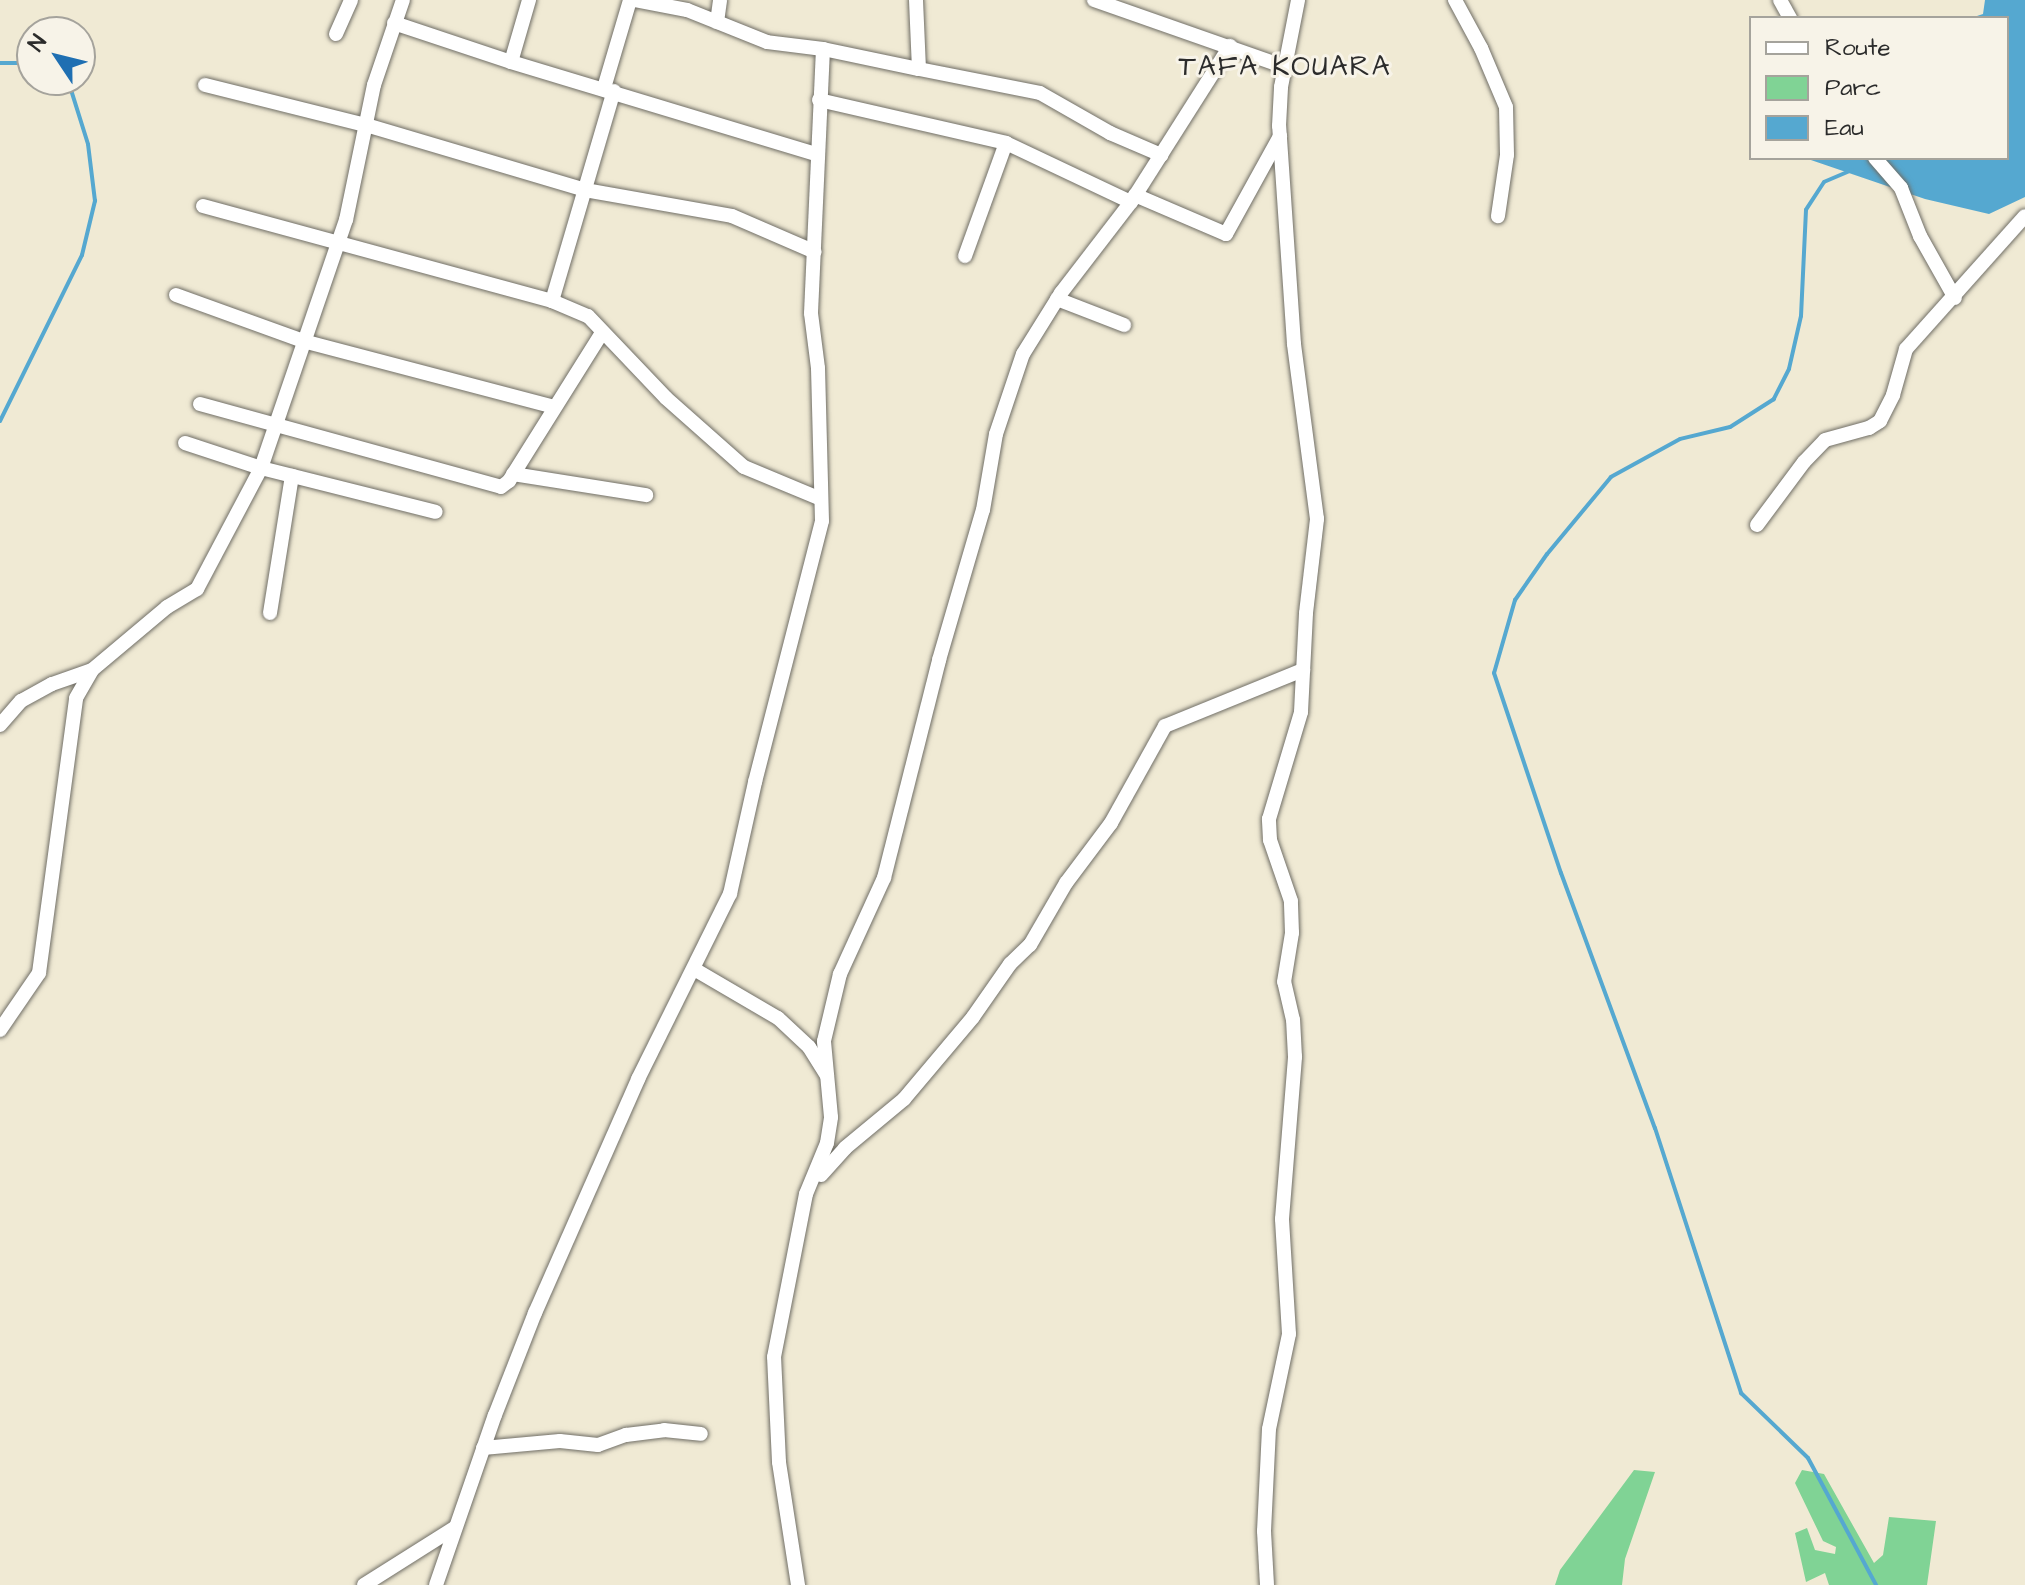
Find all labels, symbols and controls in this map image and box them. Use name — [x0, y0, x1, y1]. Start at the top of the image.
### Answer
north arrow — [16, 16, 96, 96]
legend — [1749, 16, 2009, 160]
text: N — [21, 29, 54, 58]
text: Route — [1825, 31, 1890, 65]
district label: TAFA KOUARA — [1178, 50, 1392, 84]
text: Parc — [1825, 71, 1881, 105]
text: Eau — [1825, 111, 1864, 145]

